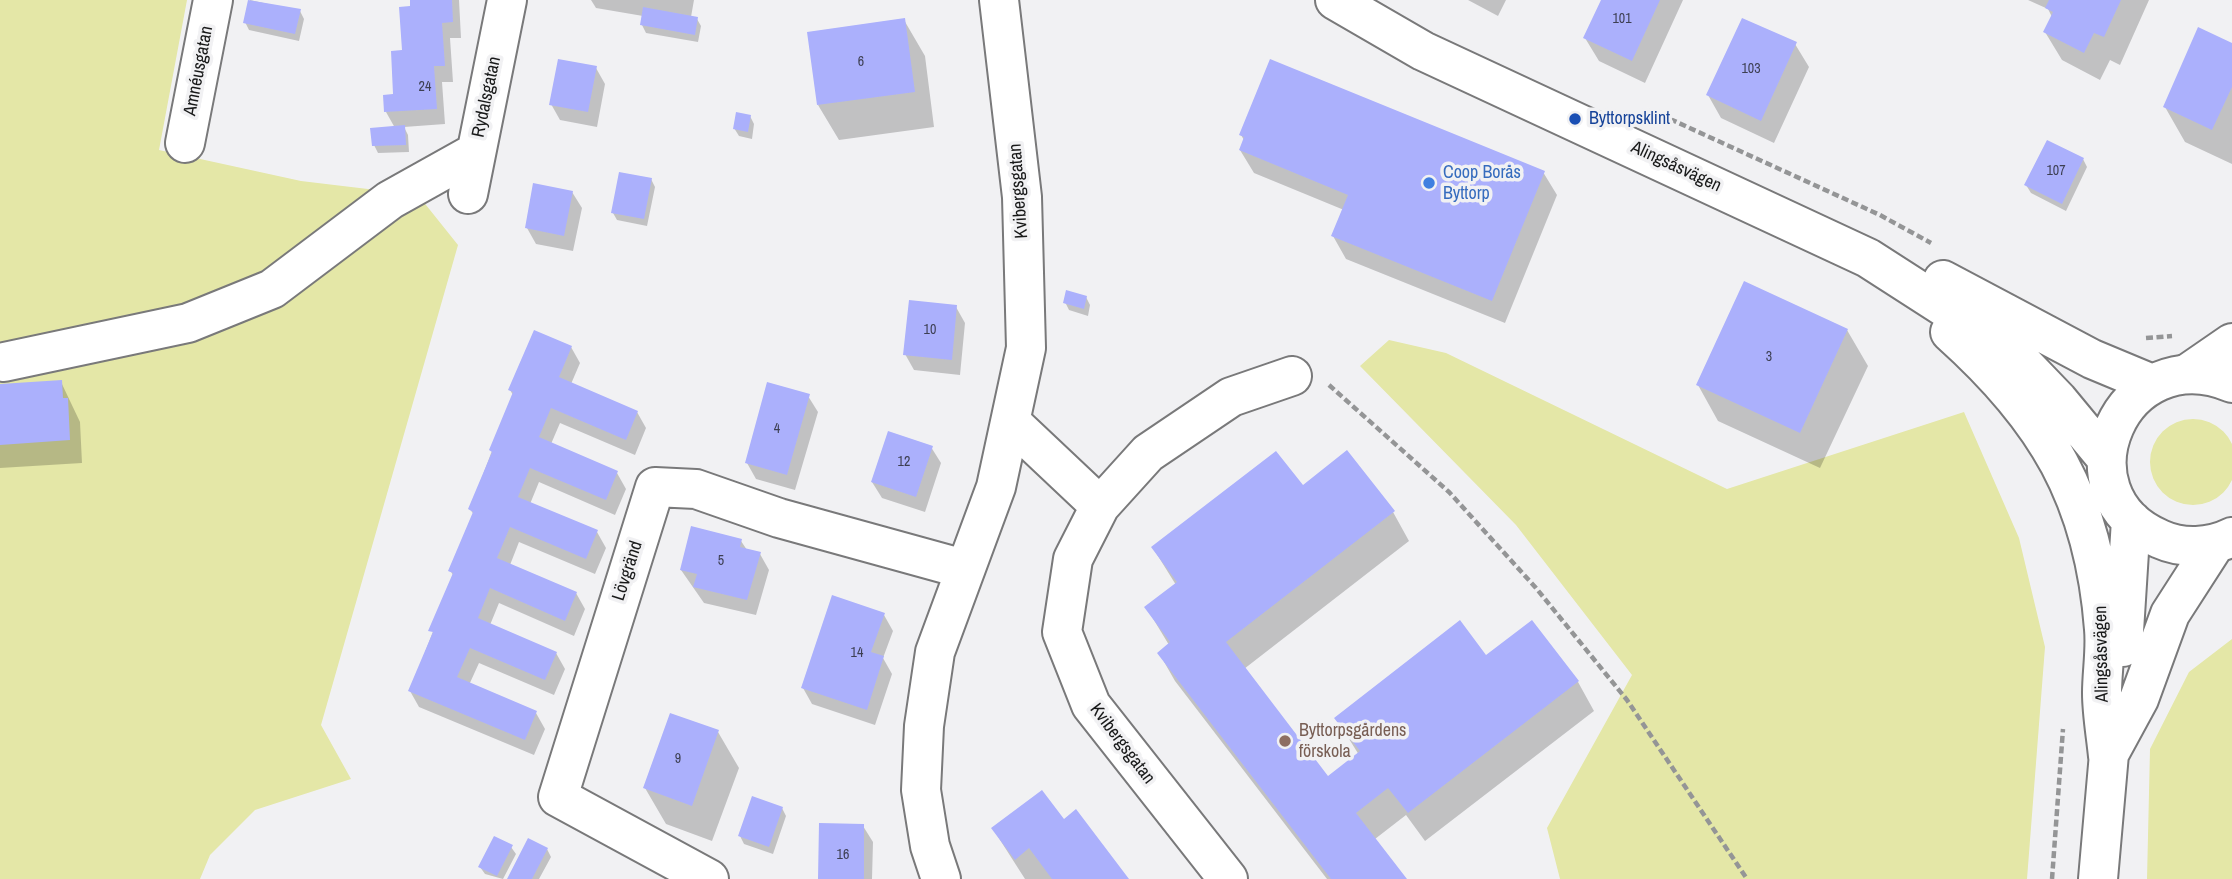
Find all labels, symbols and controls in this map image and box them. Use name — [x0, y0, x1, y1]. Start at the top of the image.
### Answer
house number: 101 — [1612, 11, 1632, 27]
street label: Amnéusgatan — [180, 24, 218, 118]
house number: 6 — [858, 54, 864, 70]
street label: Rydalsgatan — [468, 55, 506, 139]
house number: 103 — [1741, 61, 1761, 77]
house number: 24 — [419, 79, 431, 95]
place label: Byttorpsklint — [1589, 108, 1670, 130]
marker: Byttorpsklint — [1567, 111, 1583, 127]
street label: Alingsåsvägen — [1628, 137, 1724, 197]
street label: Kvibergsgatan — [1005, 143, 1033, 239]
place label: Coop Borås Byttorp — [1443, 162, 1521, 204]
house number: 107 — [2046, 163, 2066, 179]
marker: Coop Borås Byttorp — [1421, 175, 1437, 191]
house number: 10 — [924, 322, 936, 338]
house number: 3 — [1766, 349, 1772, 365]
house number: 4 — [774, 421, 780, 437]
house number: 12 — [898, 454, 910, 470]
street label: Lövgränd — [608, 538, 648, 604]
house number: 5 — [718, 553, 724, 569]
street label: Alingsåsvägen — [2090, 605, 2114, 703]
house number: 14 — [851, 645, 863, 661]
street label: Kvibergsgatan — [1085, 699, 1159, 789]
place label: Byttorpsgårdens förskola — [1299, 720, 1406, 762]
marker: Byttorpsgårdens förskola — [1277, 733, 1293, 749]
house number: 9 — [675, 751, 681, 767]
house number: 16 — [837, 847, 849, 863]

